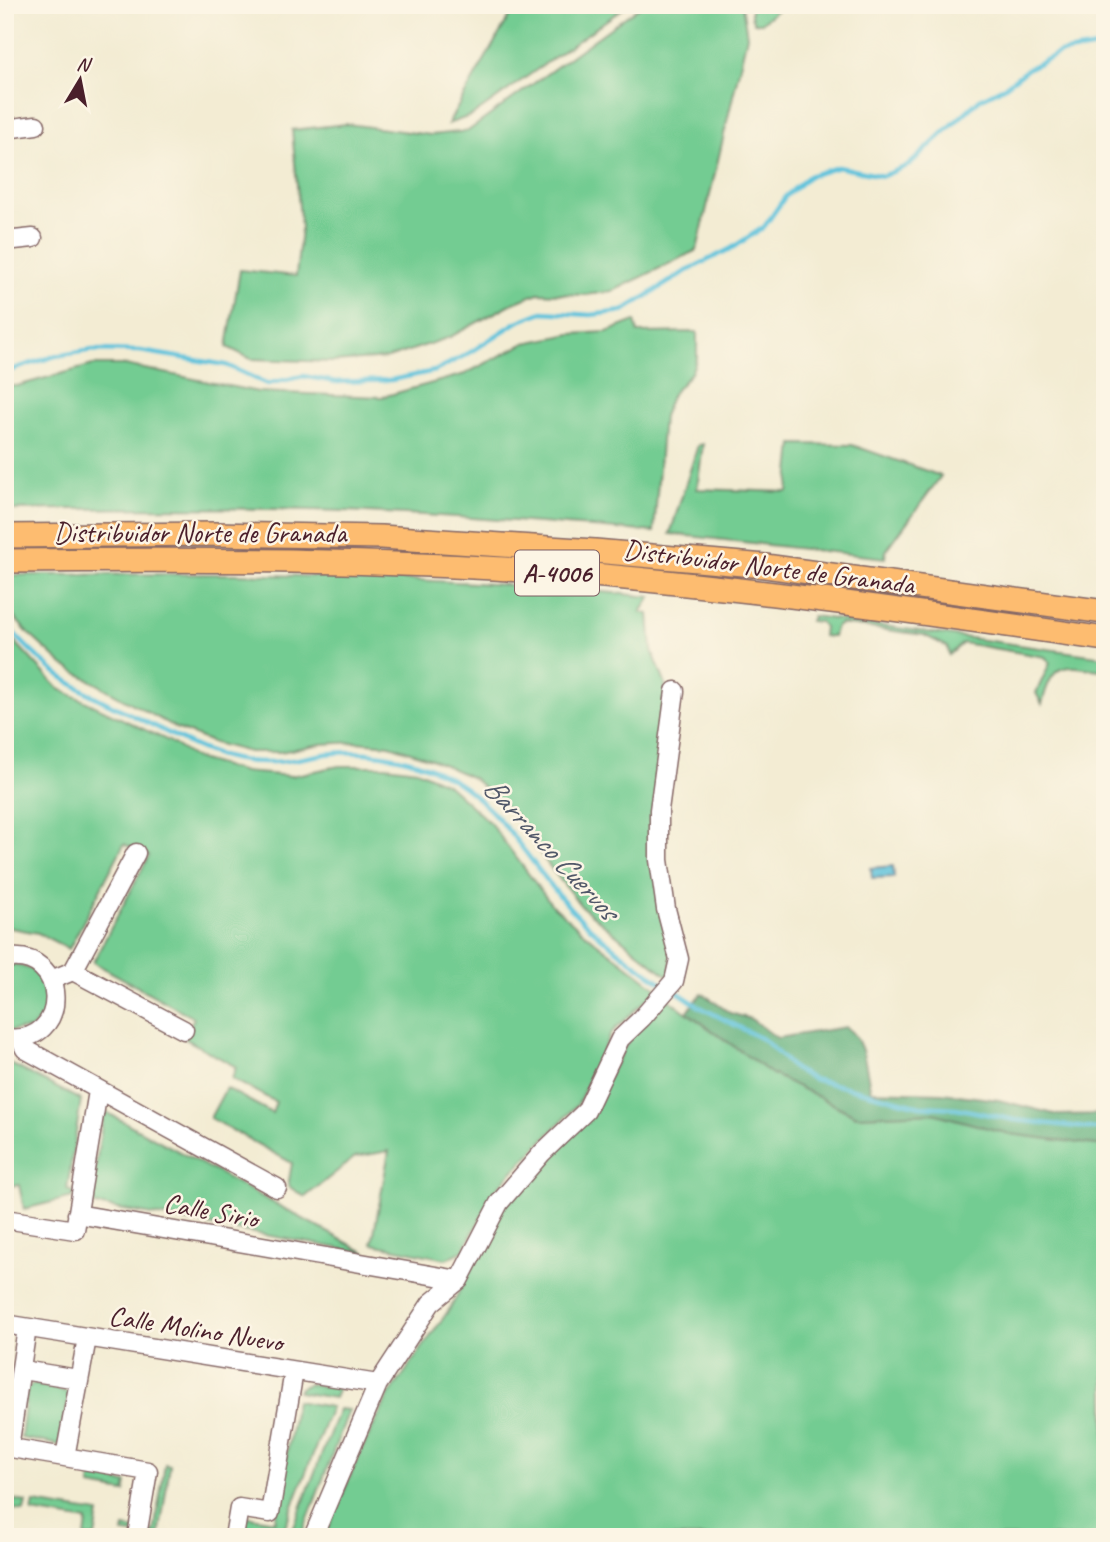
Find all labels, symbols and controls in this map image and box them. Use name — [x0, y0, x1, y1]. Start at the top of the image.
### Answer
north arrow — [46, 46, 116, 116]
text: N — [75, 51, 94, 78]
street label: Distribuidor Norte de Granada — [54, 515, 348, 550]
street label: Distribuidor Norte de Granada — [622, 531, 918, 602]
road number: A-4006 — [515, 551, 599, 596]
water label: Barranco Cuervos — [476, 769, 630, 931]
street label: Calle Sirio — [161, 1185, 264, 1237]
street label: Calle Molino Nuevo — [107, 1297, 288, 1360]

